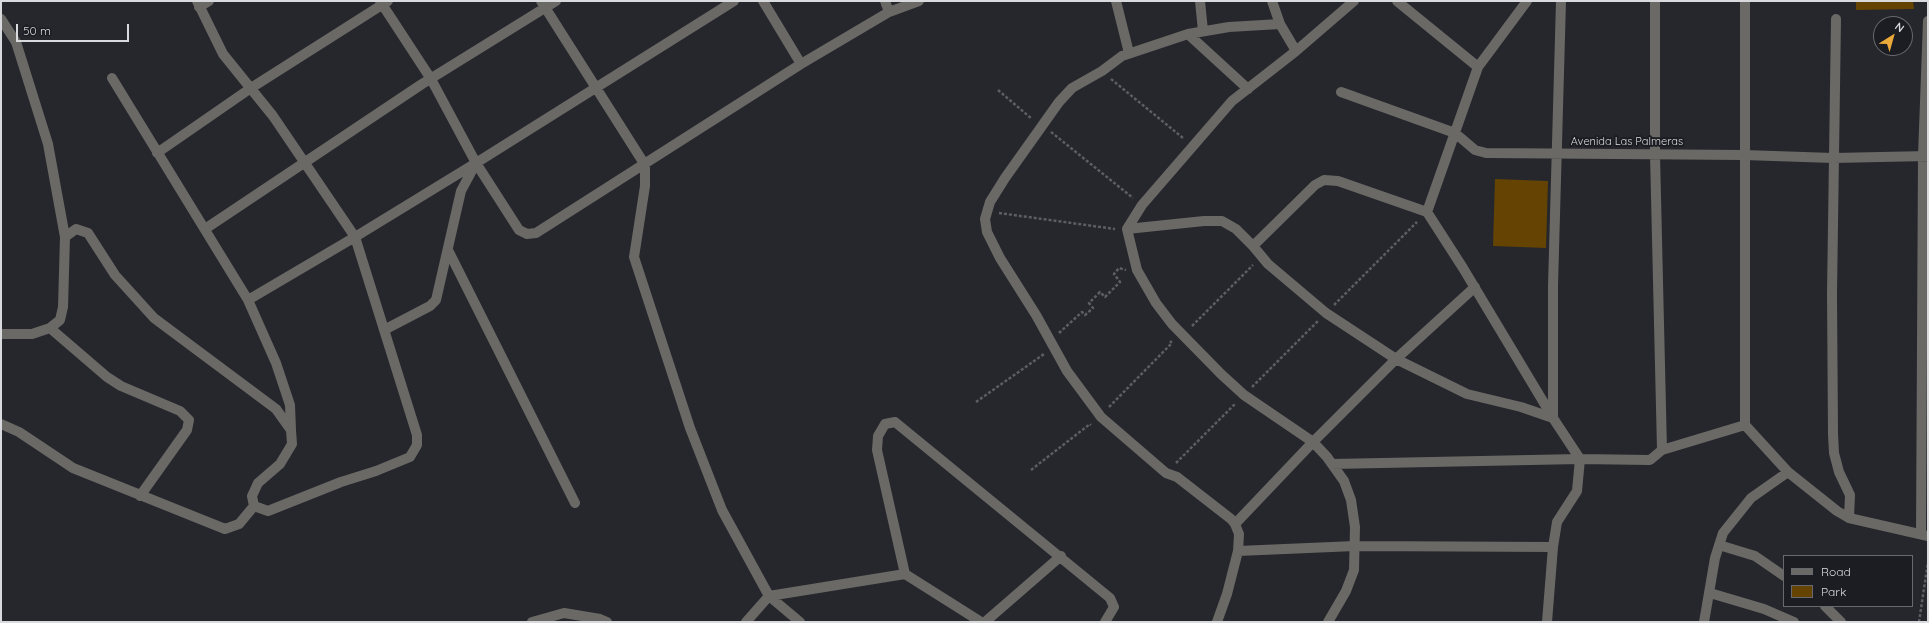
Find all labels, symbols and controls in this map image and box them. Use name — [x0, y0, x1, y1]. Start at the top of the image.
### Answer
scale bar — [18, 16, 131, 42]
north arrow — [1873, 16, 1913, 56]
text: N — [1892, 19, 1907, 35]
text: 50 m — [23, 23, 51, 38]
street label: Avenida Las Palmeras — [1571, 135, 1683, 149]
legend — [1783, 555, 1913, 607]
text: Road — [1821, 564, 1851, 579]
text: Park — [1821, 584, 1846, 599]

